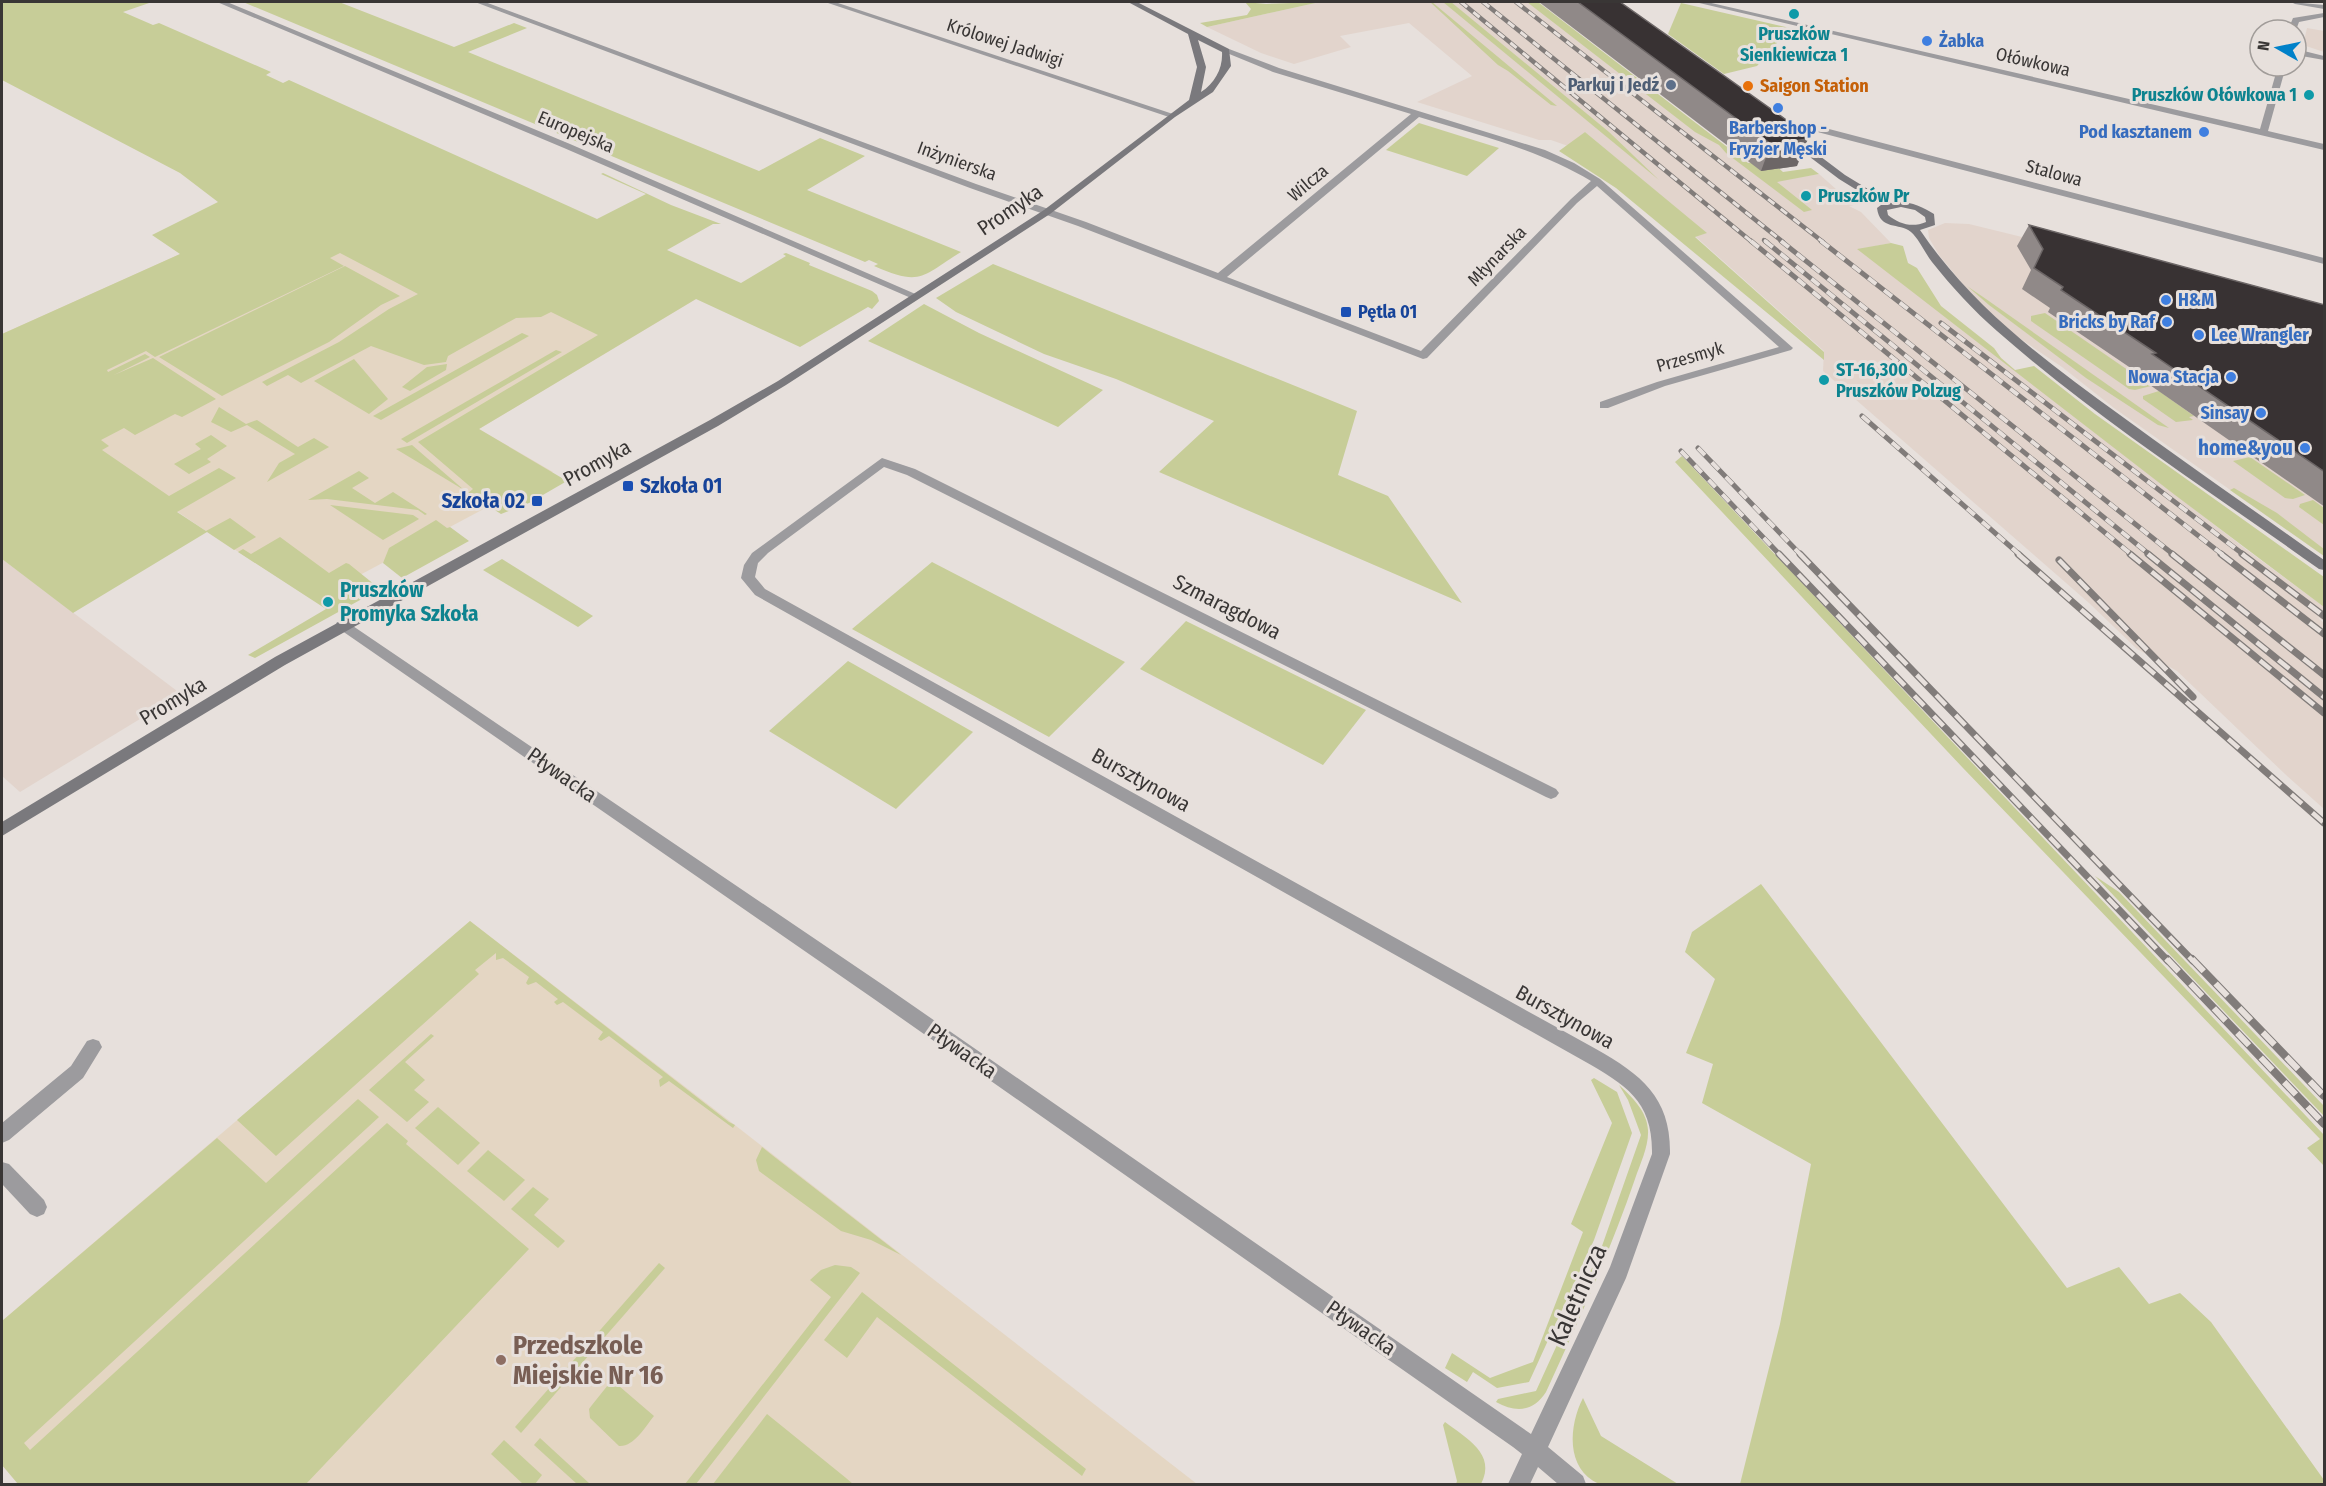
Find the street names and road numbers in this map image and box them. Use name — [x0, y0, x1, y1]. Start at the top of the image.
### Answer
street label: Królowej Jadwigi — [944, 14, 1066, 72]
street label: Ołówkowa — [1994, 43, 2073, 81]
street label: Europejska — [535, 106, 617, 158]
street label: Inżynierska — [914, 136, 1000, 186]
street label: Stalowa — [2023, 155, 2085, 191]
street label: Wilcza — [1283, 160, 1333, 206]
street label: Promyka — [972, 179, 1048, 241]
street label: Młynarska — [1463, 221, 1531, 291]
street label: Przesmyk — [1654, 337, 1727, 377]
street label: Promyka — [559, 434, 635, 492]
street label: Szmaragdowa — [1169, 569, 1285, 645]
street label: Promyka — [135, 671, 211, 731]
street label: Pływacka — [522, 742, 602, 808]
street label: Bursztynowa — [1087, 742, 1195, 818]
street label: Bursztynowa — [1511, 979, 1619, 1055]
street label: Pływacka — [922, 1018, 1002, 1084]
street label: Kaletnicza — [1541, 1239, 1614, 1351]
street label: Pływacka — [1321, 1295, 1401, 1361]

